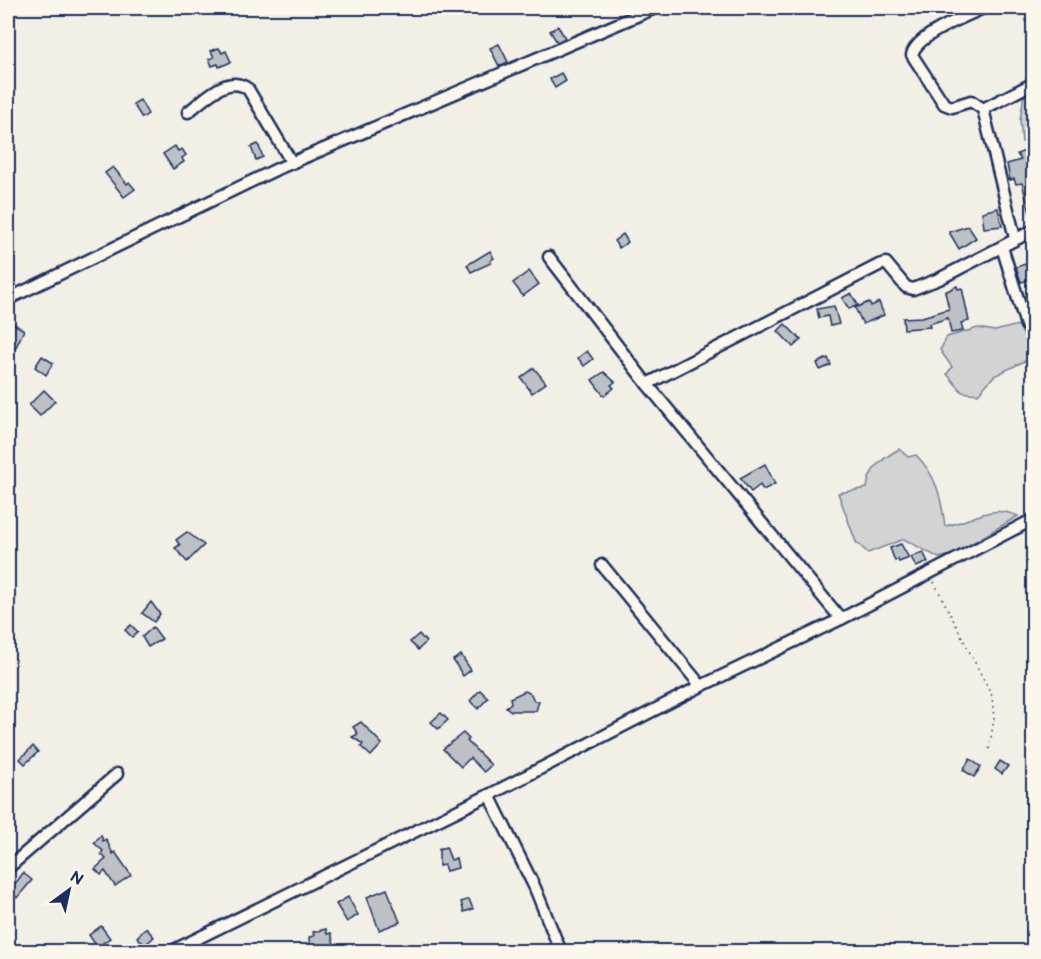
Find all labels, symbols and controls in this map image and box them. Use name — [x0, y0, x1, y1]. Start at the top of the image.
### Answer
north arrow — [39, 860, 99, 920]
text: N — [66, 867, 87, 890]

